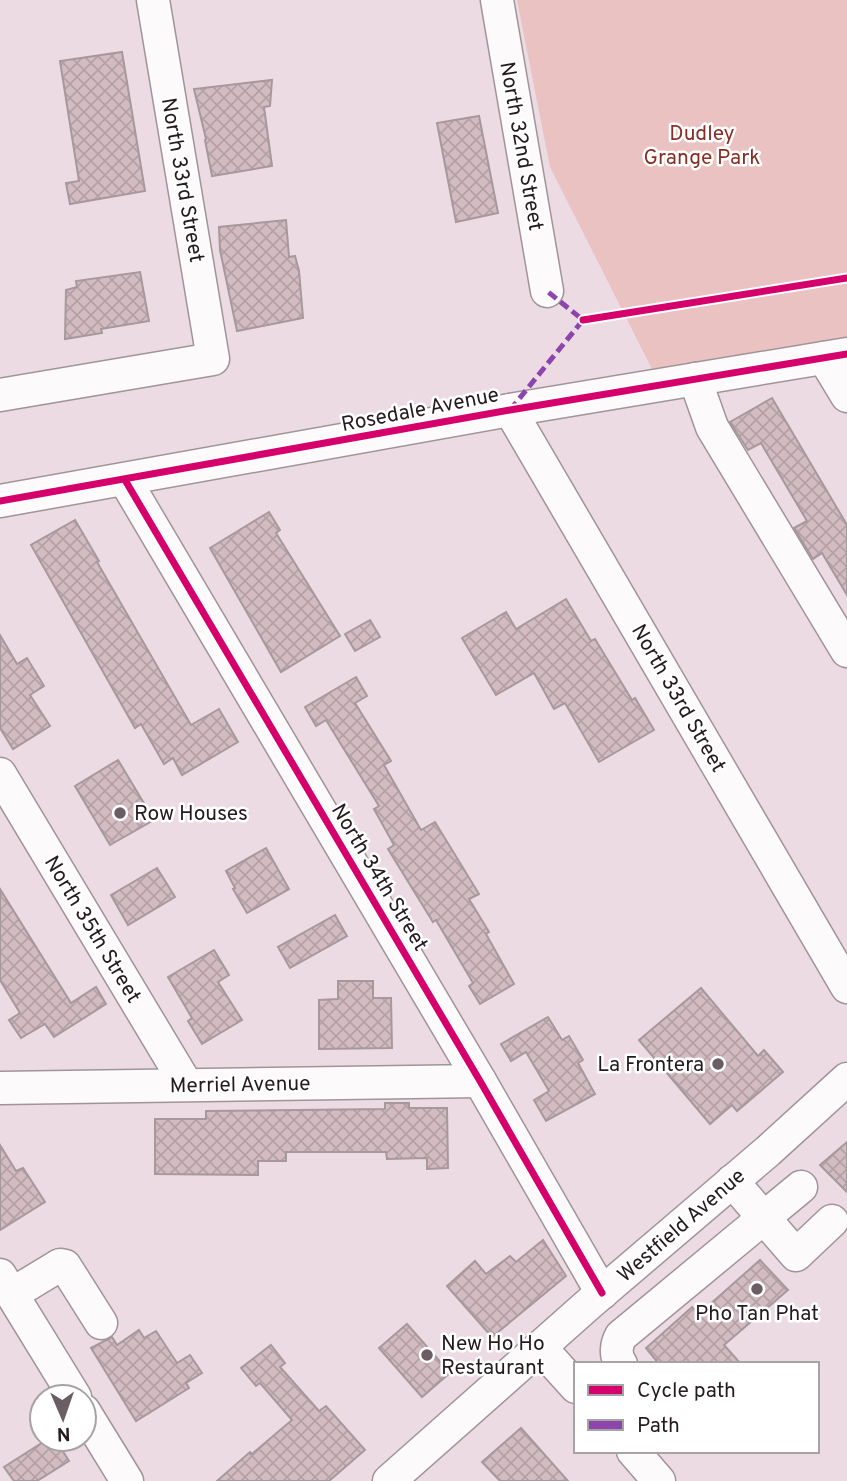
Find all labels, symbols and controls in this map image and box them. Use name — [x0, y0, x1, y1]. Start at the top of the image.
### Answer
street label: North 32nd Street — [492, 60, 549, 233]
street label: North 33rd Street — [154, 96, 209, 265]
park label: Dudley Grange Park — [644, 121, 760, 172]
street label: Rosedale Avenue — [339, 382, 501, 439]
street label: North 33rd Street — [624, 620, 731, 778]
street label: North 34th Street — [324, 799, 433, 956]
place label: Row Houses — [134, 801, 248, 828]
marker: Row Houses — [112, 805, 128, 821]
street label: North 35th Street — [37, 851, 146, 1008]
place label: La Frontera — [597, 1052, 704, 1079]
marker: La Frontera — [710, 1056, 726, 1072]
street label: Merriel Avenue — [169, 1071, 311, 1100]
street label: Westfield Avenue — [612, 1163, 752, 1289]
marker: Pho Tan Phat — [749, 1281, 765, 1297]
place label: Pho Tan Phat — [695, 1301, 819, 1328]
place label: New Ho Ho Restaurant — [441, 1331, 545, 1382]
marker: New Ho Ho Restaurant — [419, 1347, 435, 1363]
legend — [574, 1362, 819, 1453]
text: Cycle path — [637, 1378, 736, 1405]
north arrow — [28, 1383, 98, 1453]
text: Path — [637, 1413, 680, 1440]
text: N — [56, 1421, 71, 1445]

